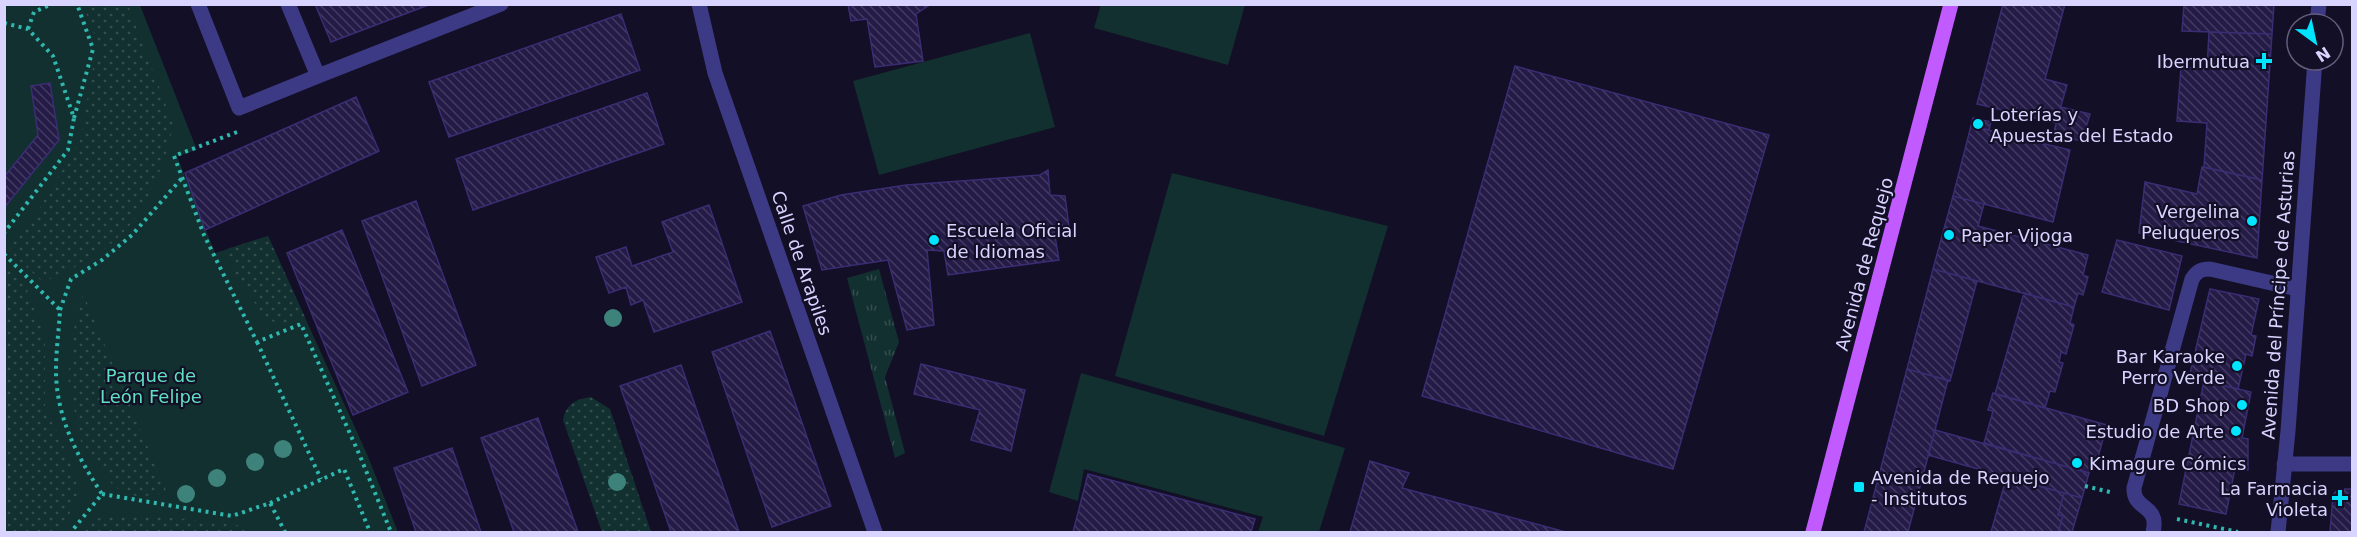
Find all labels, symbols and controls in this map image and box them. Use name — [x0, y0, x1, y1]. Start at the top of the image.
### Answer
north arrow — [2285, 12, 2345, 72]
text: N — [2312, 43, 2334, 66]
place label: Ibermutua — [2157, 51, 2250, 72]
marker: Ibermutua — [2255, 52, 2273, 70]
place label: Loterías y Apuestas del Estado — [1990, 104, 2173, 146]
marker: Loterías y Apuestas del Estado — [1971, 117, 1985, 131]
street label: Avenida del Príncipe de Asturias — [2257, 150, 2299, 440]
street label: Avenida de Requejo — [1831, 175, 1897, 353]
street label: Calle de Arapiles — [767, 188, 837, 338]
place label: Vergelina Peluqueros — [2141, 201, 2240, 243]
marker: Vergelina Peluqueros — [2245, 214, 2259, 228]
place label: Escuela Oficial de Idiomas — [946, 220, 1077, 262]
place label: Paper Vijoga — [1961, 225, 2073, 246]
marker: Paper Vijoga — [1942, 228, 1956, 242]
marker: Escuela Oficial de Idiomas — [927, 233, 941, 247]
place label: Bar Karaoke Perro Verde — [2116, 346, 2225, 388]
marker: Bar Karaoke Perro Verde — [2230, 359, 2244, 373]
park label: Parque de León Felipe — [100, 365, 202, 407]
place label: BD Shop — [2153, 395, 2230, 416]
marker: BD Shop — [2235, 398, 2249, 412]
place label: Estudio de Arte — [2086, 421, 2224, 442]
marker: Estudio de Arte — [2229, 424, 2243, 438]
place label: Kimagure Cómics — [2089, 453, 2246, 474]
marker: Kimagure Cómics — [2070, 456, 2084, 470]
place label: Avenida de Requejo - Institutos — [1871, 467, 2050, 509]
place label: La Farmacia Violeta — [2220, 478, 2328, 520]
marker: Avenida de Requejo - Institutos — [1852, 480, 1866, 494]
marker: La Farmacia Violeta — [2333, 491, 2347, 505]

